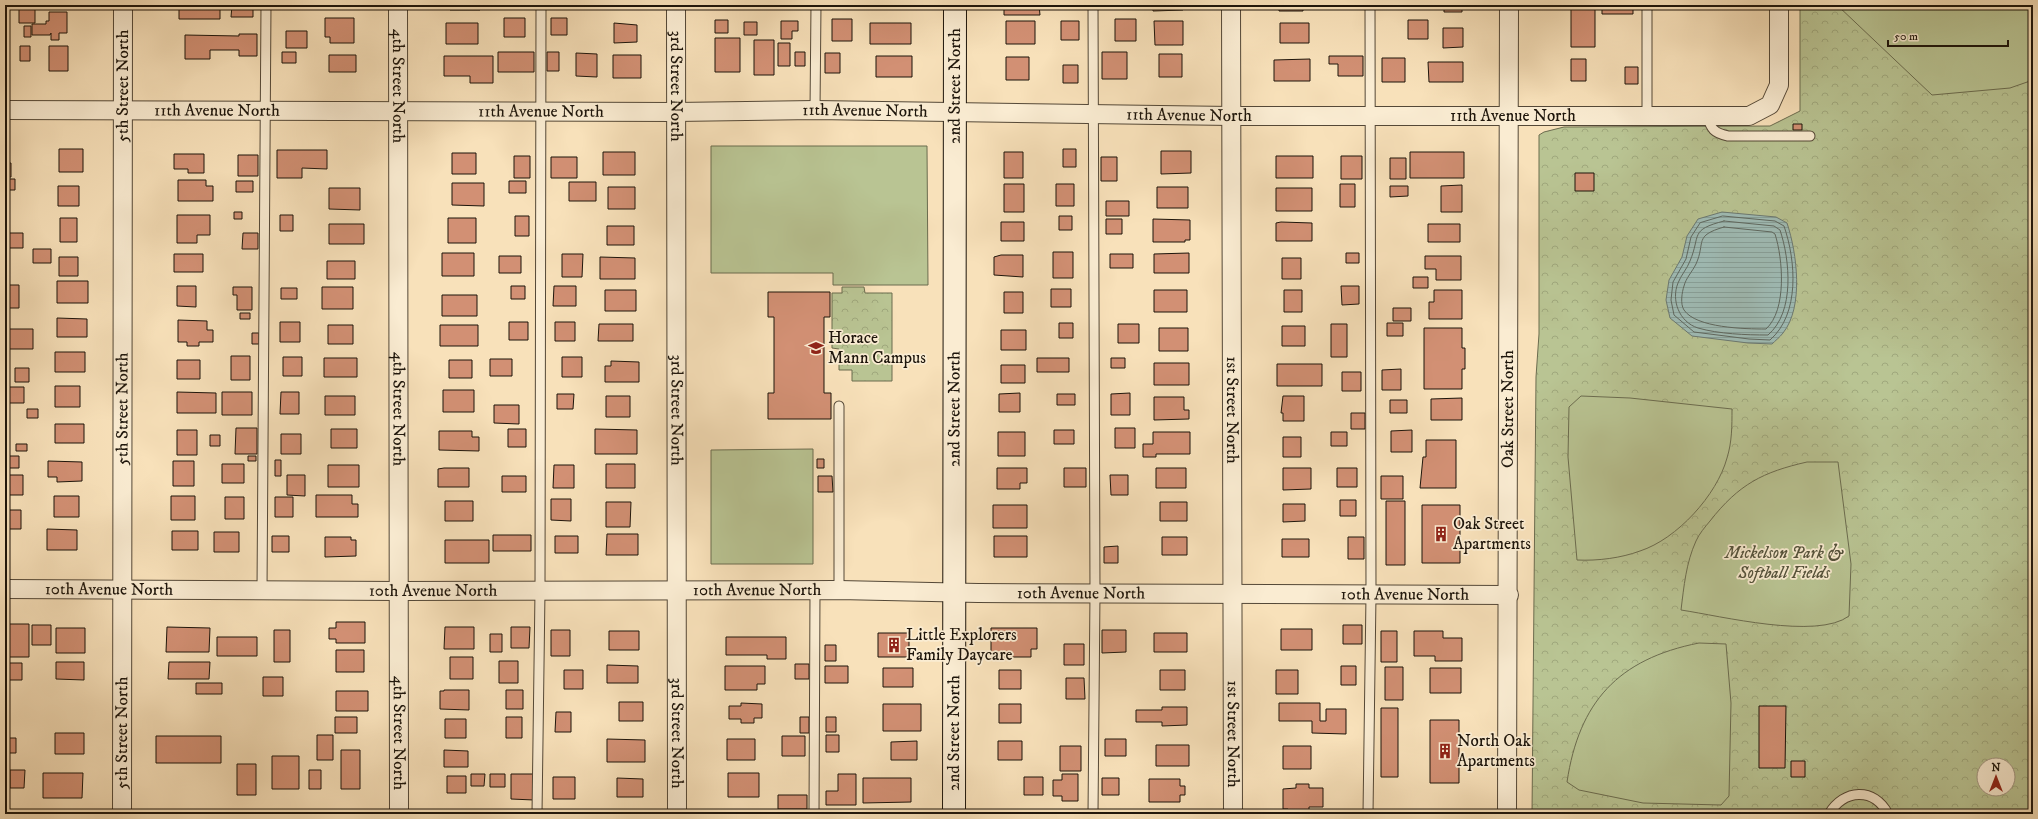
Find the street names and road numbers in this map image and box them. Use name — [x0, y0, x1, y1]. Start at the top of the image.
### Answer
street label: 2nd Street North — [944, 28, 966, 144]
street label: 5th Street North — [112, 29, 134, 142]
street label: 4th Street North — [387, 29, 409, 143]
street label: 3rd Street North — [665, 30, 687, 142]
street label: 11th Avenue North — [154, 99, 280, 122]
street label: 11th Avenue North — [802, 99, 928, 123]
street label: 11th Avenue North — [478, 100, 604, 123]
street label: 11th Avenue North — [1126, 103, 1252, 127]
street label: 11th Avenue North — [1450, 105, 1576, 127]
street label: Oak Street North — [1497, 350, 1519, 468]
street label: 2nd Street North — [943, 351, 966, 467]
street label: 5th Street North — [111, 352, 134, 465]
street label: 4th Street North — [387, 352, 410, 466]
street label: 3rd Street North — [665, 354, 688, 466]
street label: 1st Street North — [1221, 356, 1243, 464]
street label: 10th Avenue North — [45, 578, 173, 601]
street label: 10th Avenue North — [693, 579, 821, 601]
street label: 10th Avenue North — [369, 580, 497, 602]
street label: 10th Avenue North — [1017, 582, 1145, 605]
street label: 10th Avenue North — [1341, 583, 1469, 606]
street label: 2nd Street North — [943, 675, 965, 791]
street label: 5th Street North — [111, 676, 133, 789]
street label: 4th Street North — [388, 676, 410, 790]
street label: 3rd Street North — [666, 677, 688, 789]
street label: 1st Street North — [1222, 680, 1244, 788]

